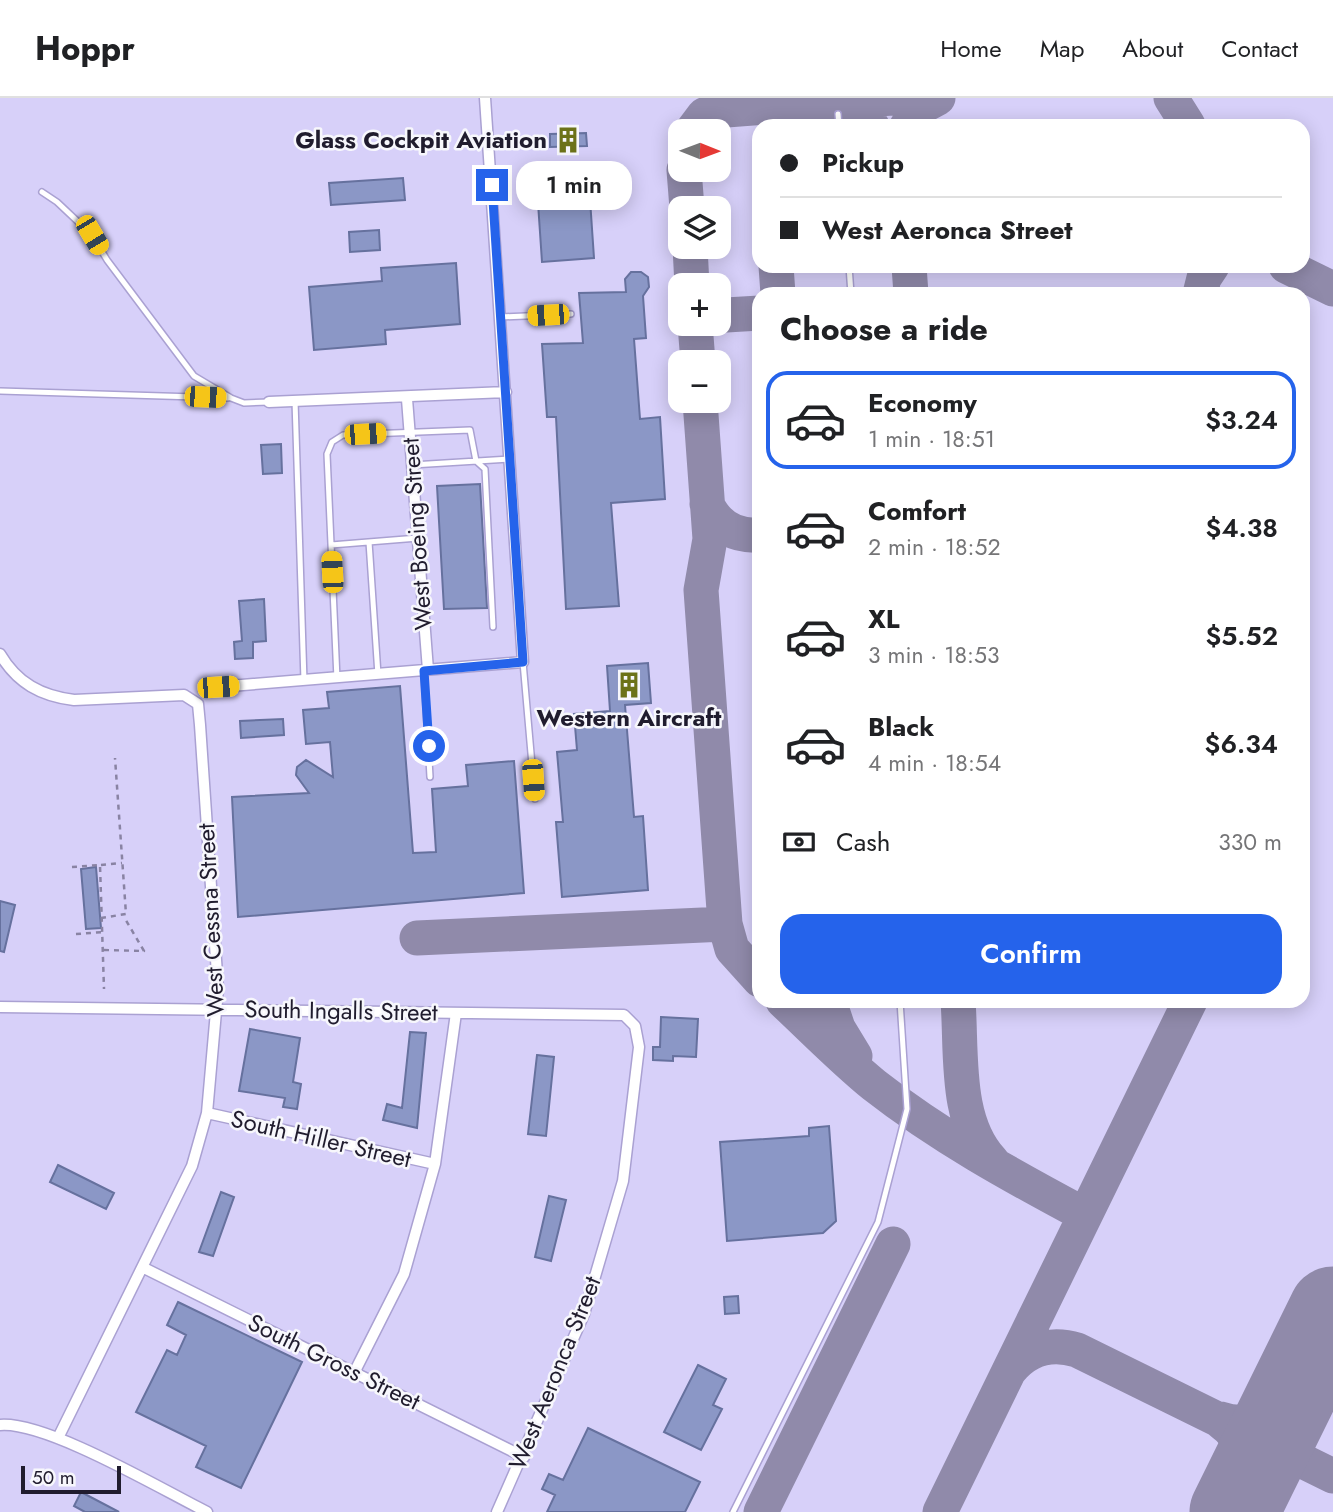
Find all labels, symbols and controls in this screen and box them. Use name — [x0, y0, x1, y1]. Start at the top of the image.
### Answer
text: Hoppr — [35, 25, 135, 72]
text: Home — [940, 31, 1002, 66]
text: Map — [1040, 31, 1084, 66]
text: About — [1122, 31, 1183, 66]
text: Contact — [1221, 31, 1298, 66]
north arrow — [668, 119, 732, 182]
map controls — [668, 119, 731, 413]
place label: Glass Cockpit Aviation — [295, 122, 547, 157]
building icon: Glass Cockpit Aviation — [553, 125, 583, 155]
text: Pickup — [822, 144, 904, 182]
callout: 1 min — [516, 160, 632, 210]
text: 1 min — [546, 168, 602, 202]
route end — [476, 169, 508, 201]
button: layers — [668, 196, 731, 259]
text: West Aeronca Street — [822, 211, 1073, 249]
car — [73, 212, 112, 258]
button: + — [668, 273, 731, 336]
car — [527, 303, 570, 327]
text: Choose a ride — [780, 306, 988, 352]
button: − — [668, 350, 731, 413]
text: Economy — [868, 384, 977, 422]
car — [184, 386, 227, 408]
icon: car — [784, 389, 847, 452]
text: $3.24 — [1205, 401, 1278, 439]
car — [344, 422, 387, 446]
text: 1 min · 18:51 — [868, 422, 995, 456]
street label: West Boeing Street — [392, 436, 441, 631]
text: Comfort — [868, 492, 966, 530]
icon: car — [784, 497, 847, 560]
text: $4.38 — [1206, 509, 1278, 547]
text: 2 min · 18:52 — [868, 530, 1001, 564]
car — [321, 550, 344, 594]
text: XL — [868, 600, 900, 638]
icon: car — [784, 605, 847, 668]
text: $5.52 — [1205, 617, 1278, 655]
text: 3 min · 18:53 — [868, 638, 1000, 672]
building icon: Western Aircraft — [614, 670, 644, 700]
car — [197, 675, 240, 699]
place label: Western Aircraft — [537, 700, 722, 735]
text: Black — [868, 708, 934, 746]
icon: car — [784, 713, 847, 776]
text: $6.34 — [1205, 725, 1278, 763]
route start — [413, 730, 445, 762]
text: 4 min · 18:54 — [868, 746, 1001, 780]
car — [522, 758, 545, 802]
street label: West Cessna Street — [188, 822, 233, 1018]
icon: cash — [780, 823, 818, 861]
text: Cash — [836, 823, 890, 861]
text: 330 m — [1218, 825, 1282, 859]
button: Confirm — [780, 914, 1282, 994]
street label: South Ingalls Street — [244, 991, 438, 1030]
street label: South Hiller Street — [228, 1101, 415, 1176]
street label: West Aeronca Street — [500, 1270, 609, 1475]
street label: South Gross Street — [242, 1305, 426, 1419]
scale bar — [21, 1463, 121, 1495]
text: 50 m — [32, 1464, 75, 1491]

